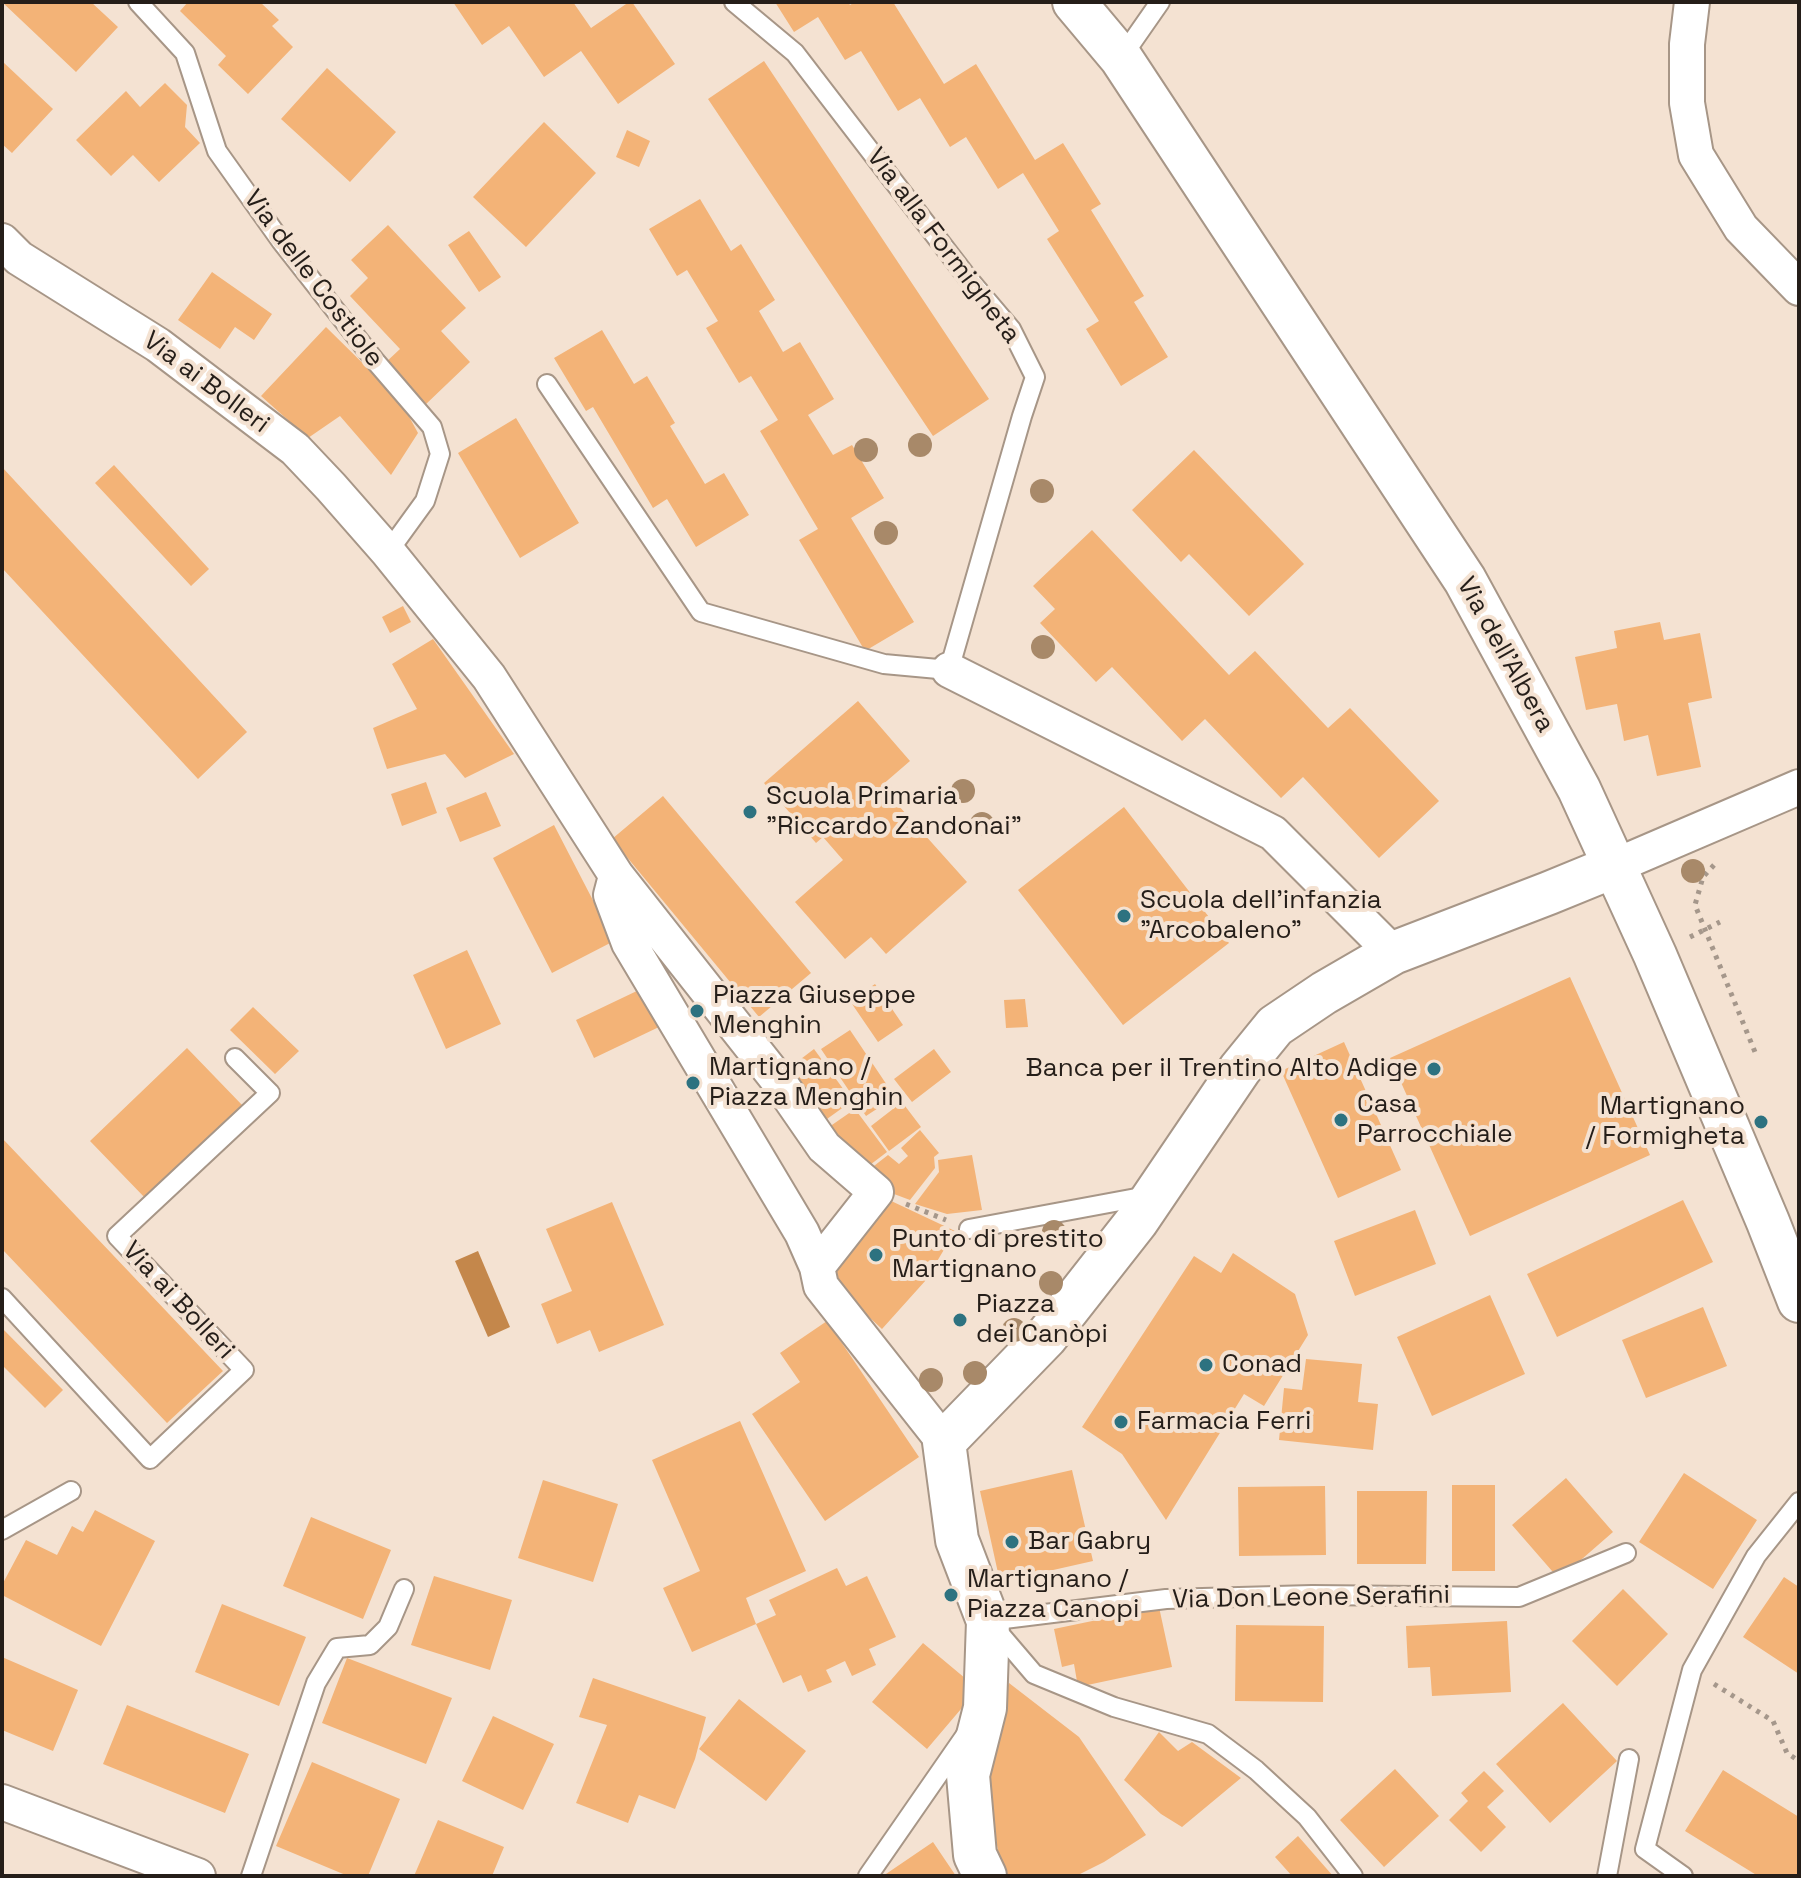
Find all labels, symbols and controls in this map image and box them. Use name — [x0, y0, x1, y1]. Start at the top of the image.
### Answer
street label: Via alla Formigheta — [859, 142, 1027, 350]
street label: Via delle Costiole — [236, 184, 390, 374]
street label: Via ai Bolleri — [137, 326, 275, 440]
street label: Via dell'Albera — [1450, 572, 1560, 738]
place label: Scuola Primaria "Riccardo Zandonai" — [766, 781, 1022, 842]
marker: Scuola Primaria "Riccardo Zandonai" — [741, 803, 759, 821]
place label: Scuola dell'infanzia "Arcobaleno" — [1140, 885, 1382, 946]
marker: Scuola dell'infanzia "Arcobaleno" — [1115, 907, 1133, 925]
place label: Piazza Giuseppe Menghin — [713, 980, 916, 1042]
marker: Piazza Giuseppe Menghin — [688, 1002, 706, 1020]
place label: Martignano / Piazza Menghin — [709, 1052, 903, 1114]
place label: Banca per il Trentino Alto Adige — [1025, 1053, 1418, 1085]
marker: Banca per il Trentino Alto Adige — [1425, 1060, 1443, 1078]
marker: Martignano / Piazza Menghin — [684, 1074, 702, 1092]
place label: Casa Parrocchiale — [1357, 1089, 1513, 1150]
place label: Martignano / Formigheta — [1586, 1091, 1745, 1152]
marker: Casa Parrocchiale — [1332, 1111, 1350, 1129]
marker: Martignano / Formigheta — [1752, 1113, 1770, 1131]
place label: Punto di prestito Martignano — [892, 1224, 1104, 1286]
street label: Via ai Bolleri — [116, 1236, 240, 1366]
marker: Punto di prestito Martignano — [867, 1246, 885, 1264]
place label: Piazza dei Canòpi — [976, 1289, 1108, 1350]
marker: Piazza dei Canòpi — [951, 1311, 969, 1329]
place label: Conad — [1222, 1349, 1302, 1381]
marker: Conad — [1197, 1356, 1215, 1374]
place label: Farmacia Ferri — [1137, 1406, 1311, 1438]
marker: Farmacia Ferri — [1112, 1413, 1130, 1431]
place label: Bar Gabry — [1028, 1526, 1151, 1558]
marker: Bar Gabry — [1003, 1533, 1021, 1551]
place label: Martignano / Piazza Canopi — [967, 1564, 1139, 1626]
street label: Via Don Leone Serafini — [1172, 1580, 1450, 1616]
marker: Martignano / Piazza Canopi — [942, 1586, 960, 1604]

